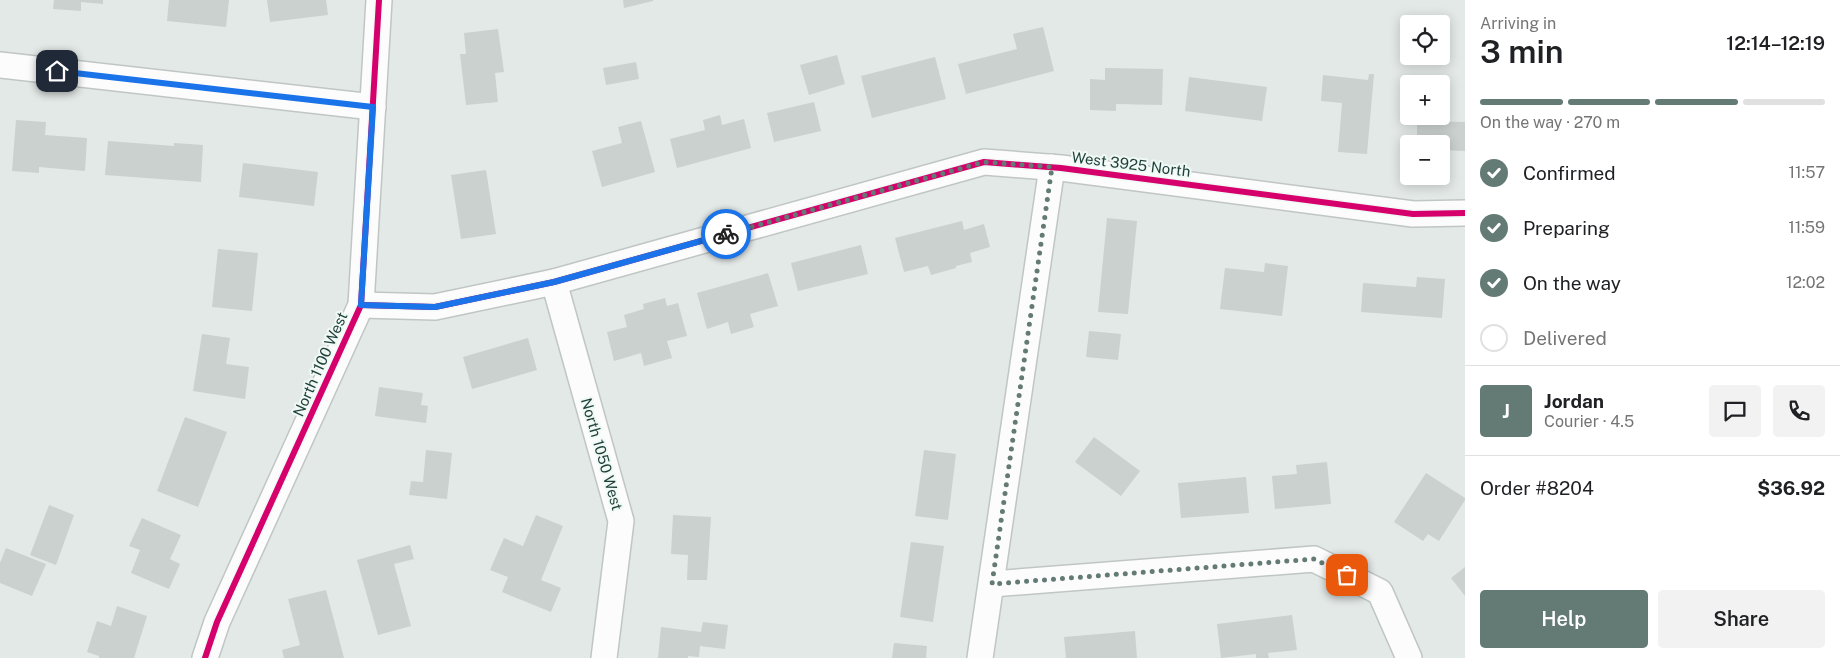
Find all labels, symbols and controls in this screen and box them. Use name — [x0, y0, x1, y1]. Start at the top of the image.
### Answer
text: Arriving in — [1480, 14, 1556, 33]
map controls — [1400, 15, 1450, 185]
button: locate — [1400, 15, 1450, 65]
text: 12:14–12:19 — [1726, 32, 1825, 54]
text: 3 min — [1480, 33, 1564, 70]
pin — [36, 50, 78, 92]
icon: home — [43, 57, 71, 85]
button: + — [1400, 75, 1450, 125]
text: On the way · 270 m — [1480, 113, 1620, 132]
button: − — [1400, 135, 1450, 185]
street label: West 3925 North — [1071, 148, 1191, 180]
icon: check — [1480, 159, 1508, 187]
text: Confirmed — [1523, 162, 1616, 184]
text: 11:57 — [1789, 163, 1825, 182]
courier — [701, 209, 751, 259]
icon: check — [1480, 214, 1508, 242]
text: Preparing — [1523, 217, 1610, 239]
text: 11:59 — [1788, 218, 1825, 237]
icon: bike — [712, 220, 740, 248]
icon: check — [1480, 269, 1508, 297]
text: On the way — [1523, 272, 1621, 294]
text: 12:02 — [1786, 273, 1825, 292]
street label: North 1100 West — [289, 309, 351, 419]
text: Delivered — [1523, 327, 1607, 349]
button: chat — [1709, 385, 1761, 437]
button: phone — [1773, 385, 1825, 437]
text: Jordan — [1544, 390, 1604, 412]
street label: North 1050 West — [578, 396, 626, 512]
text: J — [1502, 400, 1510, 422]
text: Courier · 4.5 — [1544, 412, 1634, 431]
text: Order #8204 — [1480, 477, 1594, 499]
text: $36.92 — [1757, 477, 1825, 499]
pin — [1326, 554, 1368, 596]
icon: bag — [1333, 561, 1361, 589]
button: Help — [1480, 590, 1648, 648]
button: Share — [1658, 590, 1825, 648]

